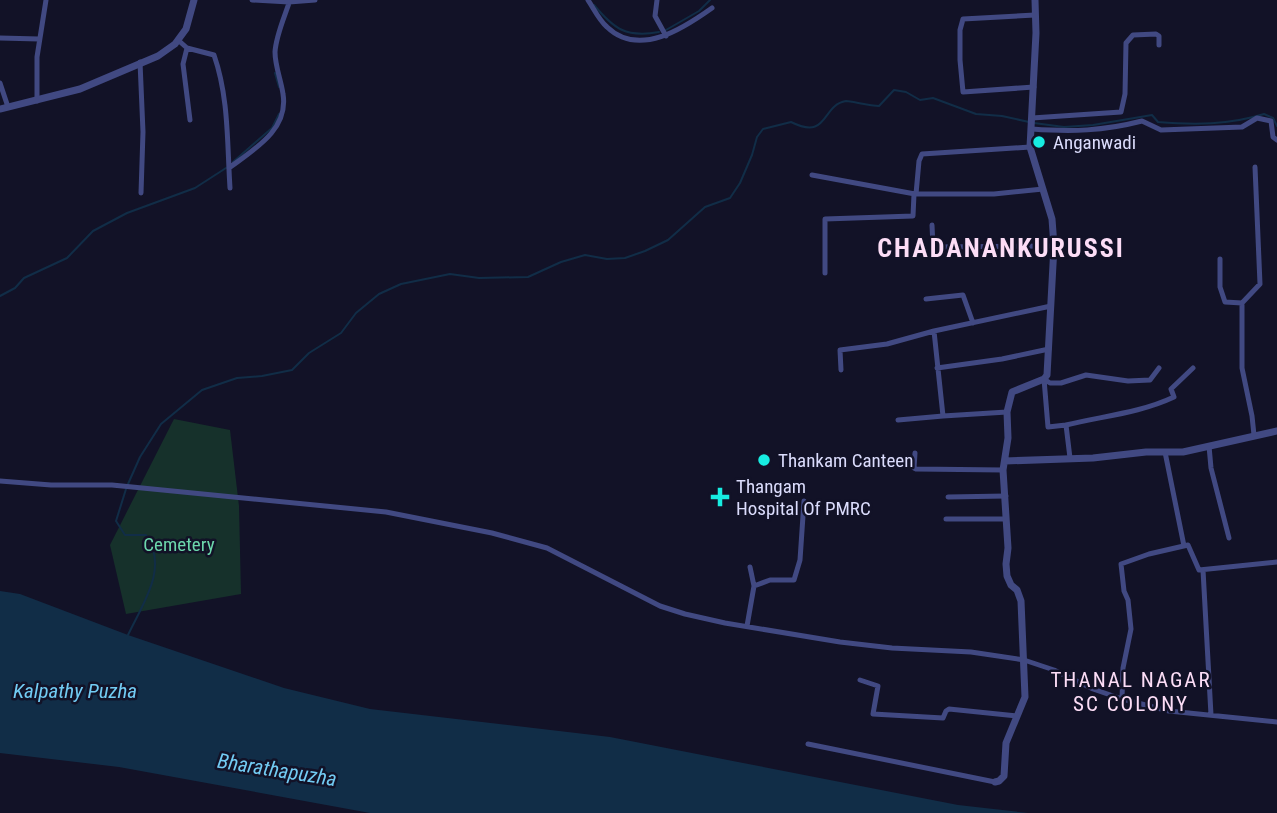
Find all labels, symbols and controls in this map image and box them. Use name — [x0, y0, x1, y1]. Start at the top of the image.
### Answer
place label: Anganwadi — [1053, 131, 1136, 154]
marker: Anganwadi — [1031, 134, 1047, 150]
district label: CHADANANKURUSSI — [877, 233, 1125, 263]
place label: Thankam Canteen — [778, 449, 913, 472]
marker: Thankam Canteen — [756, 452, 772, 468]
place label: Thangam Hospital Of PMRC — [736, 475, 871, 520]
marker: Thangam Hospital Of PMRC — [710, 487, 730, 507]
park label: Cemetery — [143, 533, 215, 556]
district label: THANAL NAGAR SC COLONY — [1050, 668, 1212, 716]
water label: Kalpathy Puzha — [13, 679, 137, 703]
water label: Bharathapuzha — [216, 749, 338, 791]

